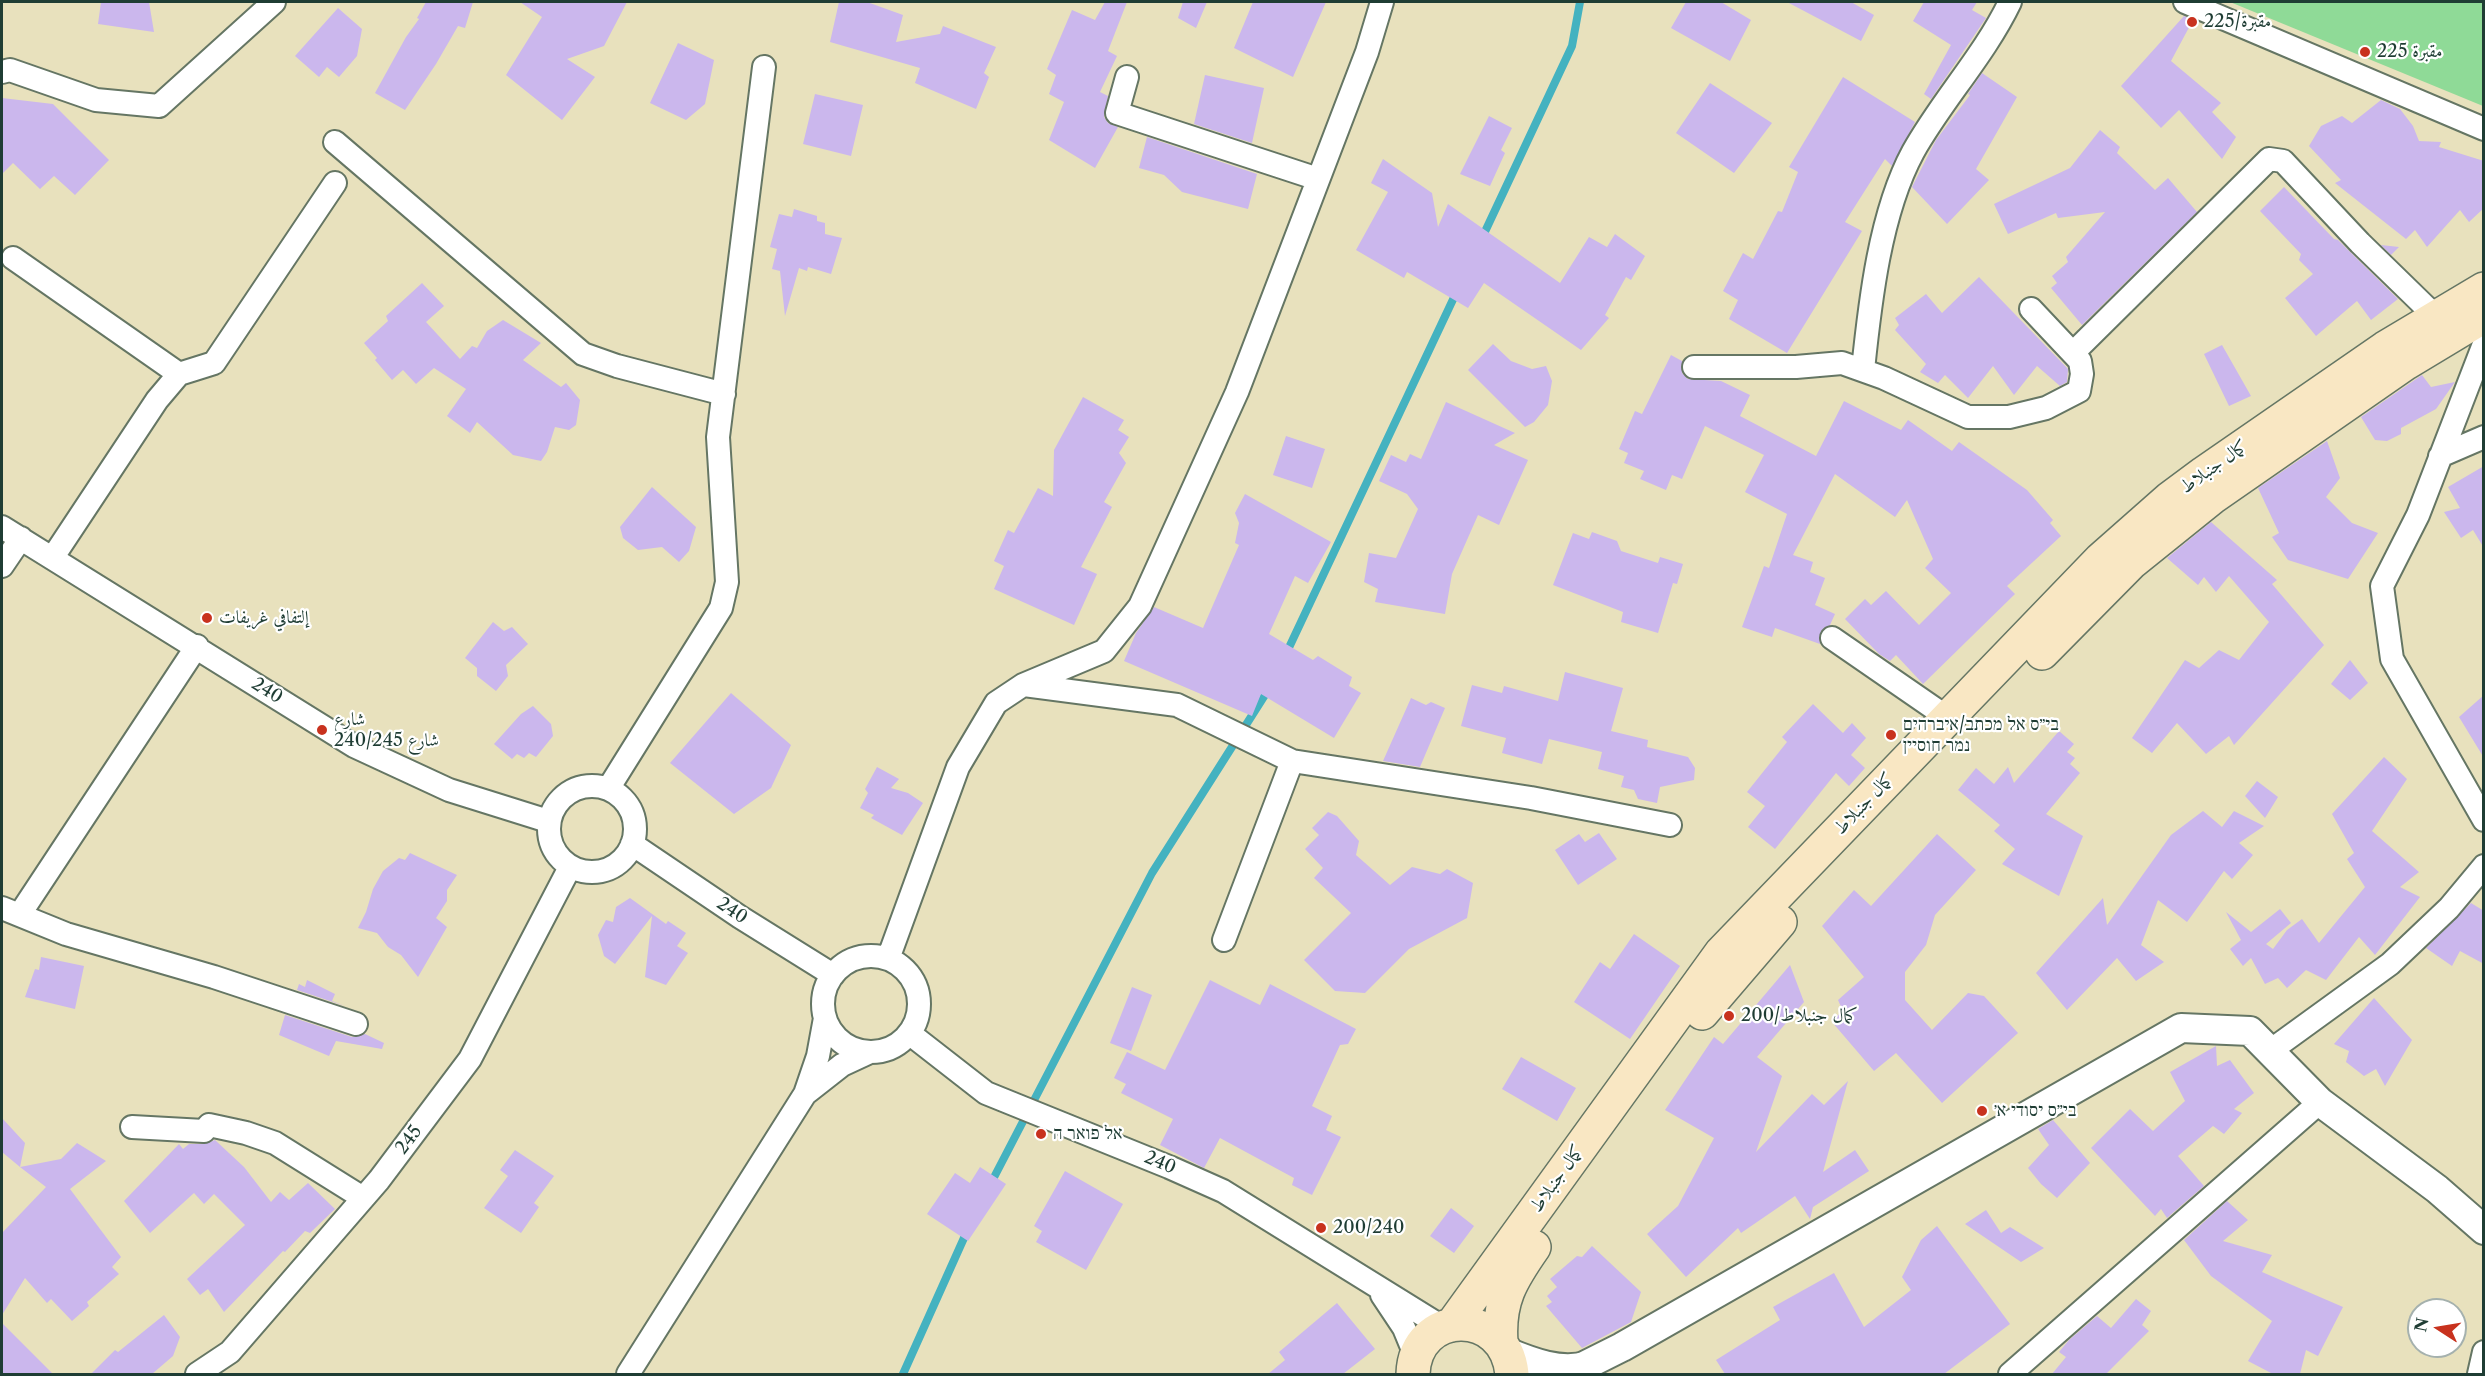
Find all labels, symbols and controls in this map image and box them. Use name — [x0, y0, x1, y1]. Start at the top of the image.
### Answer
place label: مقبرة/225 — [2204, 11, 2271, 33]
marker: مقبرة/225 — [2185, 15, 2199, 29]
place label: مقبرة 225 — [2377, 41, 2443, 63]
marker: مقبرة 225 — [2358, 45, 2372, 59]
street label: كمال جنبلاط — [2176, 436, 2252, 498]
place label: إلتفافي غريفات — [219, 607, 309, 629]
marker: إلتفافي غريفات — [200, 611, 214, 625]
street label: 240 — [248, 673, 286, 709]
place label: شارع 240/شارع 245 — [334, 709, 439, 752]
place label: בי״ס אל מכתב/איברהים נמר חוסיין — [1903, 714, 2059, 756]
marker: شارع 240/شارع 245 — [315, 723, 329, 737]
marker: בי״ס אל מכתב/איברהים נמר חוסיין — [1884, 728, 1898, 742]
street label: كمال جنبلاط — [1829, 769, 1899, 839]
street label: 240 — [713, 893, 751, 929]
place label: 200/كمال جنبلاط — [1741, 1005, 1858, 1027]
marker: 200/كمال جنبلاط — [1722, 1009, 1736, 1023]
place label: בי״ס יסודי א׳ — [1994, 1100, 2076, 1122]
marker: בי״ס יסודי א׳ — [1975, 1104, 1989, 1118]
street label: 245 — [391, 1121, 427, 1159]
place label: אל פואר ה — [1053, 1123, 1123, 1145]
marker: אל פואר ה — [1034, 1127, 1048, 1141]
street label: كمال جنبلاط — [1526, 1141, 1588, 1217]
street label: 240 — [1141, 1147, 1179, 1179]
place label: 200/240 — [1333, 1217, 1405, 1239]
marker: 200/240 — [1314, 1221, 1328, 1235]
north arrow — [2407, 1298, 2467, 1358]
text: N — [2410, 1316, 2433, 1334]

